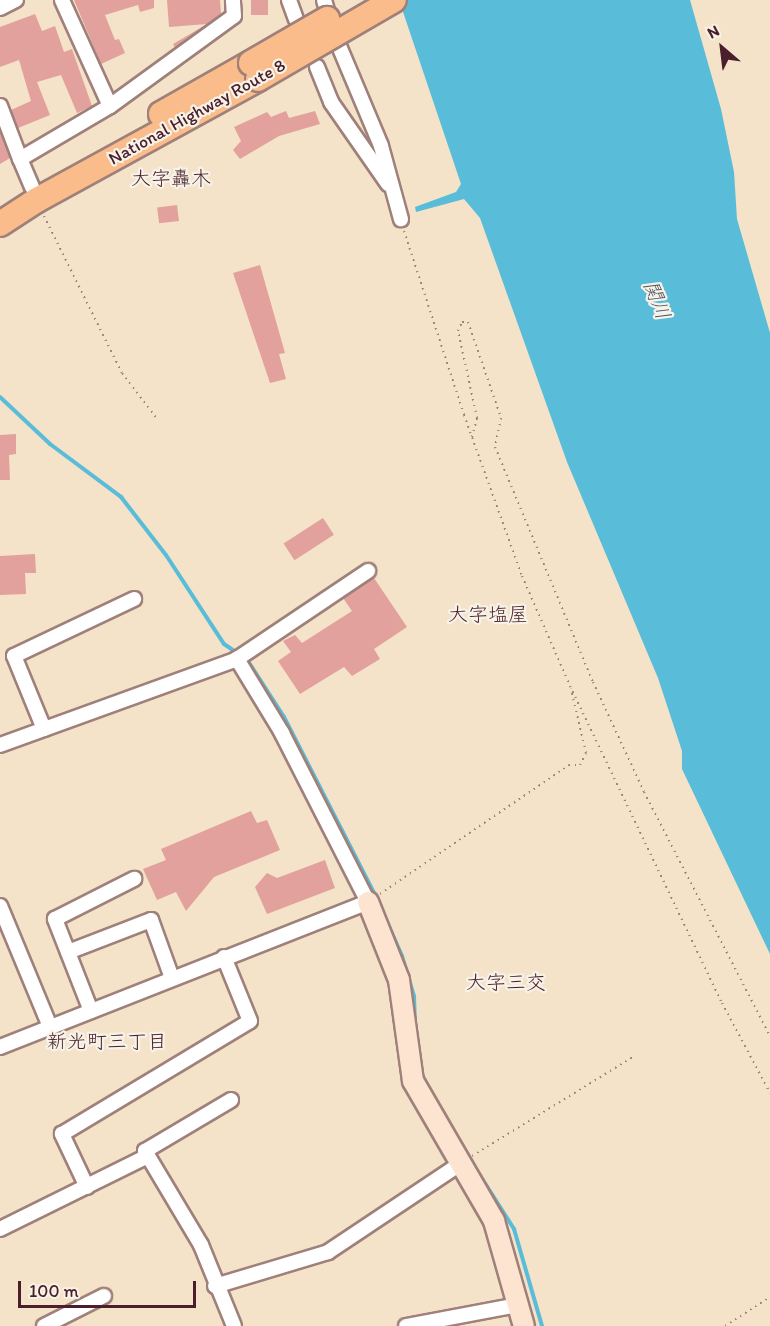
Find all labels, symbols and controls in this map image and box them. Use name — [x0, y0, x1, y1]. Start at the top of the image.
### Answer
north arrow — [692, 18, 752, 78]
text: N — [704, 21, 723, 43]
street label: National Highway Route 8 — [105, 54, 289, 170]
district label: 大字轟木 — [131, 166, 211, 190]
water label: 関川 — [639, 277, 675, 323]
district label: 大字塩屋 — [448, 602, 528, 626]
district label: 大字三交 — [466, 970, 546, 994]
district label: 新光町三丁目 — [47, 1029, 167, 1053]
scale bar — [21, 1269, 200, 1307]
text: 100 m — [29, 1280, 79, 1302]

